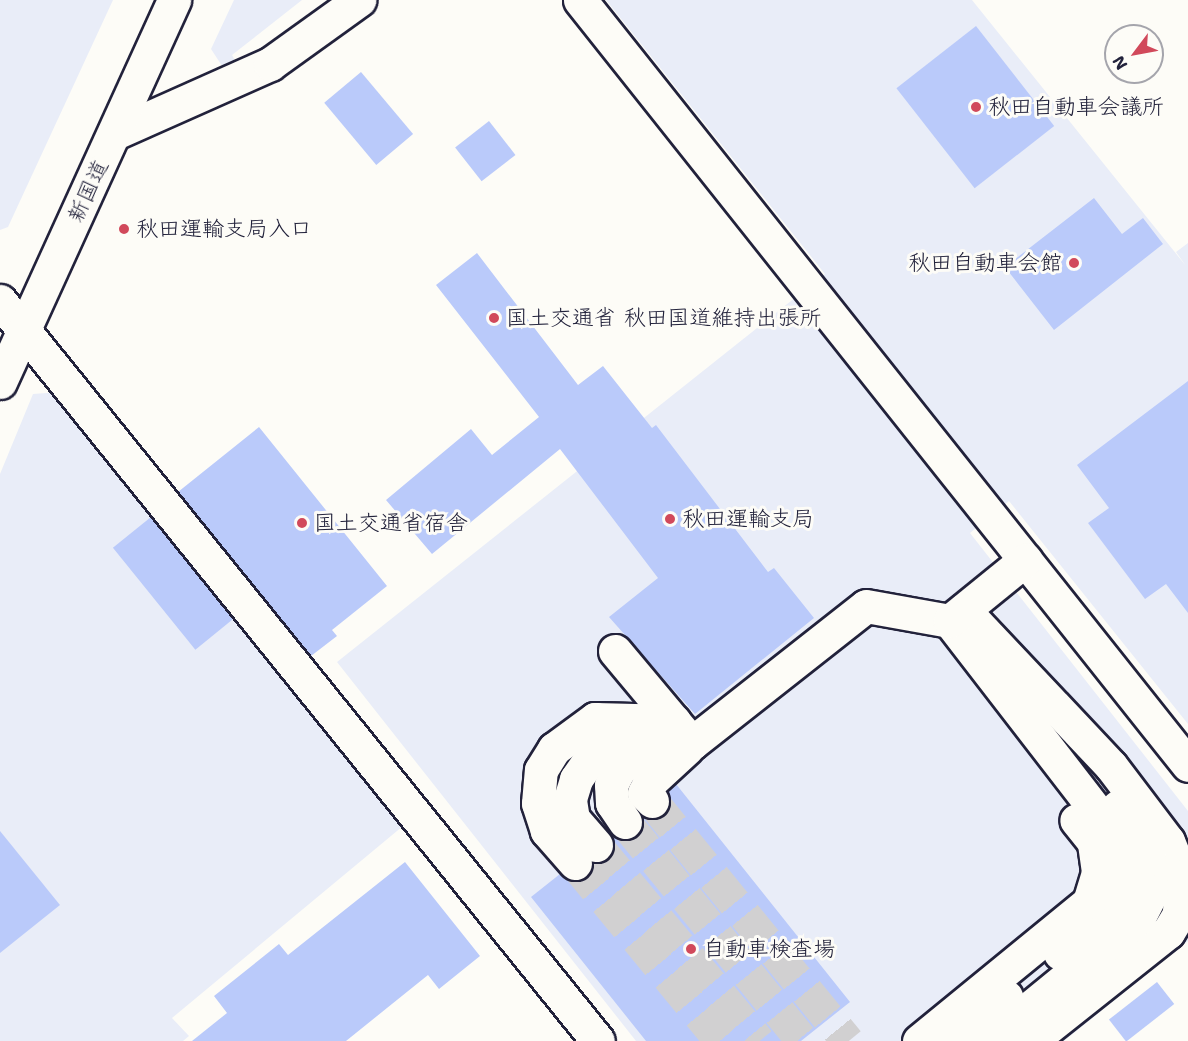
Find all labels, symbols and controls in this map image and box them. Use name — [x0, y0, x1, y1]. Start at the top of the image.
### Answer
north arrow — [1104, 24, 1164, 84]
text: N — [1108, 52, 1132, 74]
place label: 秋田自動車会議所 — [988, 94, 1164, 120]
marker: 秋田自動車会議所 — [969, 100, 983, 114]
street label: 新国道 — [62, 156, 114, 226]
place label: 秋田運輸支局入口 — [136, 216, 312, 242]
marker: 秋田運輸支局入口 — [117, 222, 131, 236]
place label: 秋田自動車会館 — [908, 250, 1062, 276]
marker: 秋田自動車会館 — [1067, 256, 1081, 270]
place label: 国土交通省 秋田国道維持出張所 — [506, 305, 822, 331]
marker: 国土交通省 秋田国道維持出張所 — [487, 311, 501, 325]
place label: 秋田運輸支局 — [682, 506, 814, 532]
place label: 国土交通省宿舎 — [314, 510, 468, 536]
marker: 秋田運輸支局 — [663, 512, 677, 526]
marker: 国土交通省宿舎 — [295, 516, 309, 530]
place label: 自動車検査場 — [703, 936, 835, 962]
marker: 自動車検査場 — [684, 942, 698, 956]

